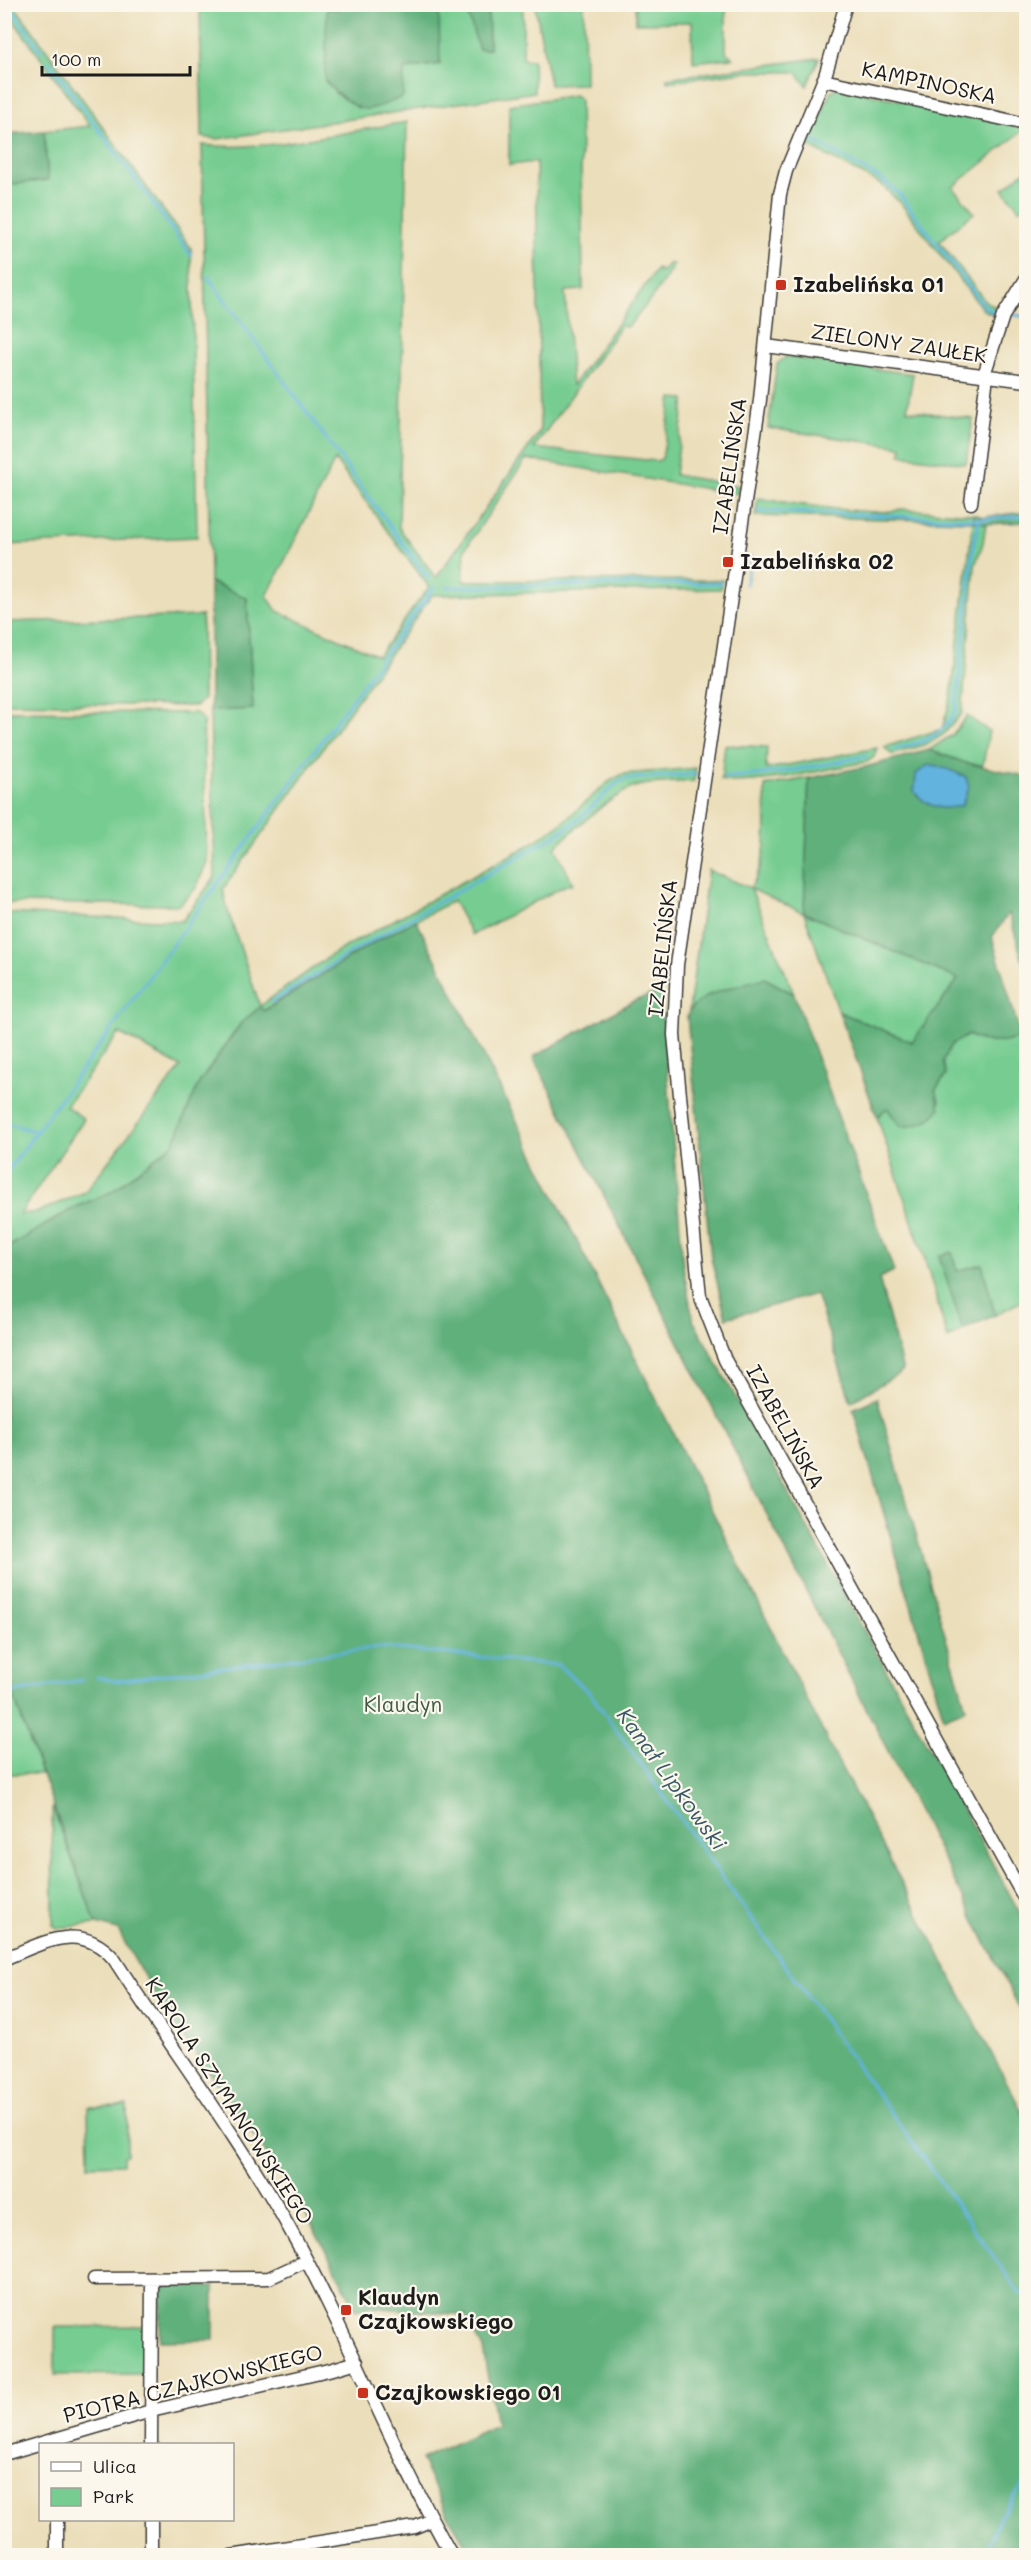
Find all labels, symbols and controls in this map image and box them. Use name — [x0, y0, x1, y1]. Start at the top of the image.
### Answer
scale bar — [42, 39, 190, 77]
text: 100 m — [51, 47, 101, 71]
street label: KAMPINOSKA — [859, 54, 999, 109]
place label: Izabelińska 01 — [793, 270, 944, 297]
marker: Izabelińska 01 — [774, 278, 788, 292]
street label: ZIELONY ZAUŁEK — [809, 317, 989, 368]
street label: IZABELIŃSKA — [706, 396, 751, 536]
place label: Izabelińska 02 — [740, 547, 894, 574]
marker: Izabelińska 02 — [721, 555, 735, 569]
street label: IZABELIŃSKA — [641, 878, 682, 1018]
street label: IZABELIŃSKA — [741, 1359, 832, 1493]
park label: Klaudyn — [364, 1690, 442, 1717]
water label: Kanał Lipkowski — [611, 1702, 734, 1856]
street label: KAROLA SZYMANOWSKIEGO — [140, 1972, 320, 2229]
place label: Klaudyn Czajkowskiego — [358, 2283, 513, 2334]
marker: Klaudyn Czajkowskiego — [339, 2303, 353, 2317]
street label: PIOTRA CZAJKOWSKIEGO — [60, 2337, 325, 2428]
place label: Czajkowskiego 01 — [375, 2378, 561, 2405]
marker: Czajkowskiego 01 — [356, 2386, 370, 2400]
legend — [39, 2443, 234, 2521]
text: Ulica — [93, 2454, 137, 2478]
text: Park — [93, 2484, 134, 2508]

